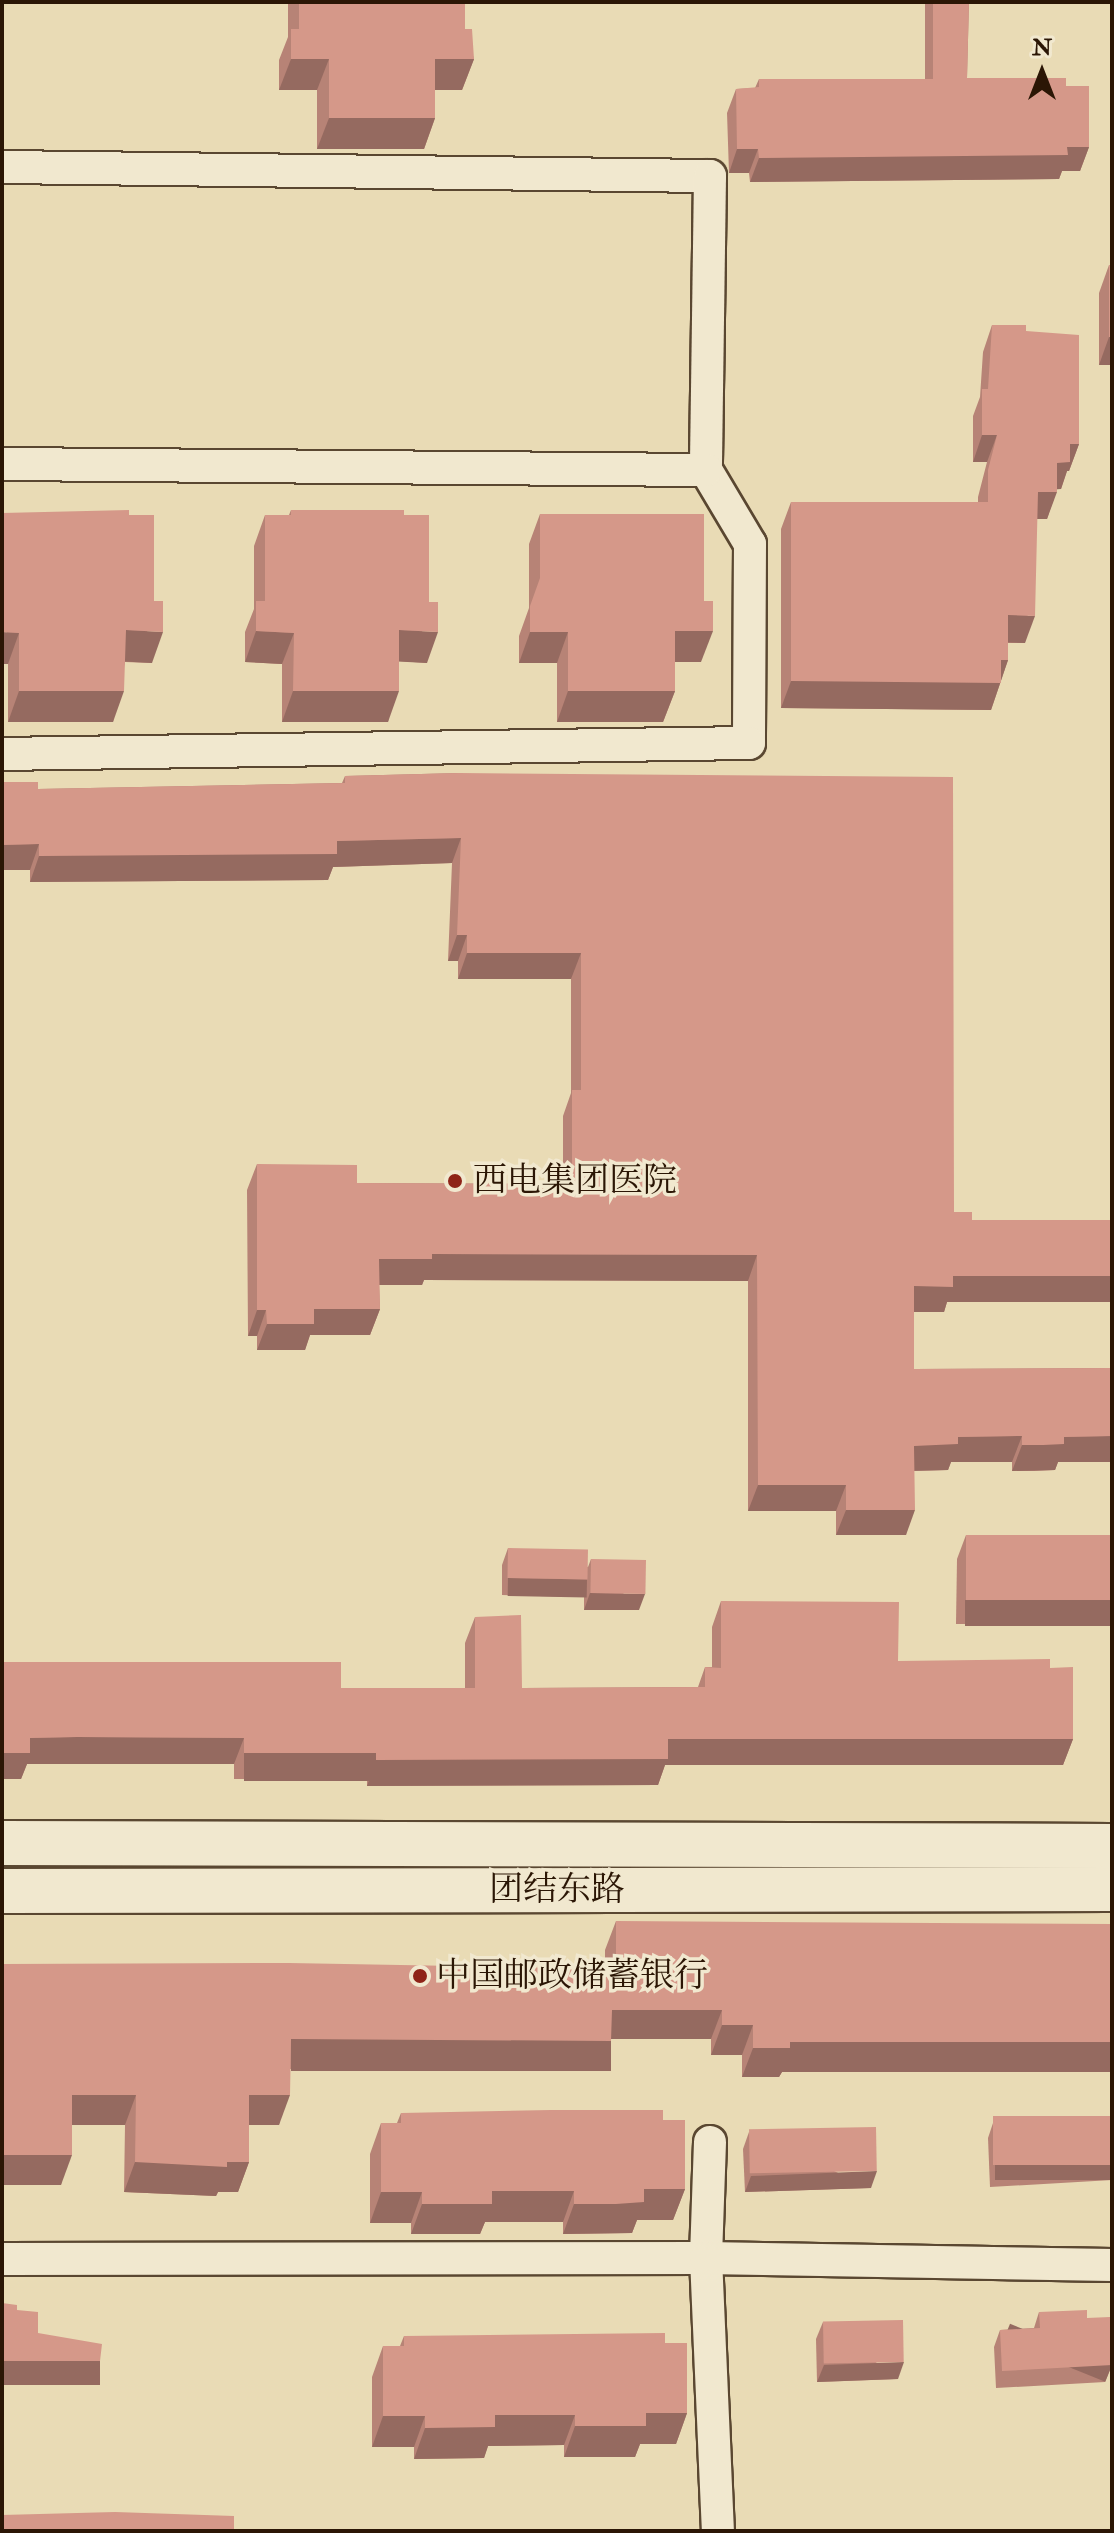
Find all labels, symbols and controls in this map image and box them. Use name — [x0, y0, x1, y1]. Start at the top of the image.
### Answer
north arrow — [1002, 32, 1082, 112]
text: N — [1032, 34, 1052, 62]
place label: 西电集团医院 — [473, 1161, 677, 1201]
marker: 西电集团医院 — [444, 1170, 466, 1192]
street label: 团结东路 — [489, 1870, 625, 1910]
place label: 中国邮政储蓄银行 — [436, 1956, 708, 1996]
marker: 中国邮政储蓄银行 — [411, 1967, 429, 1985]

